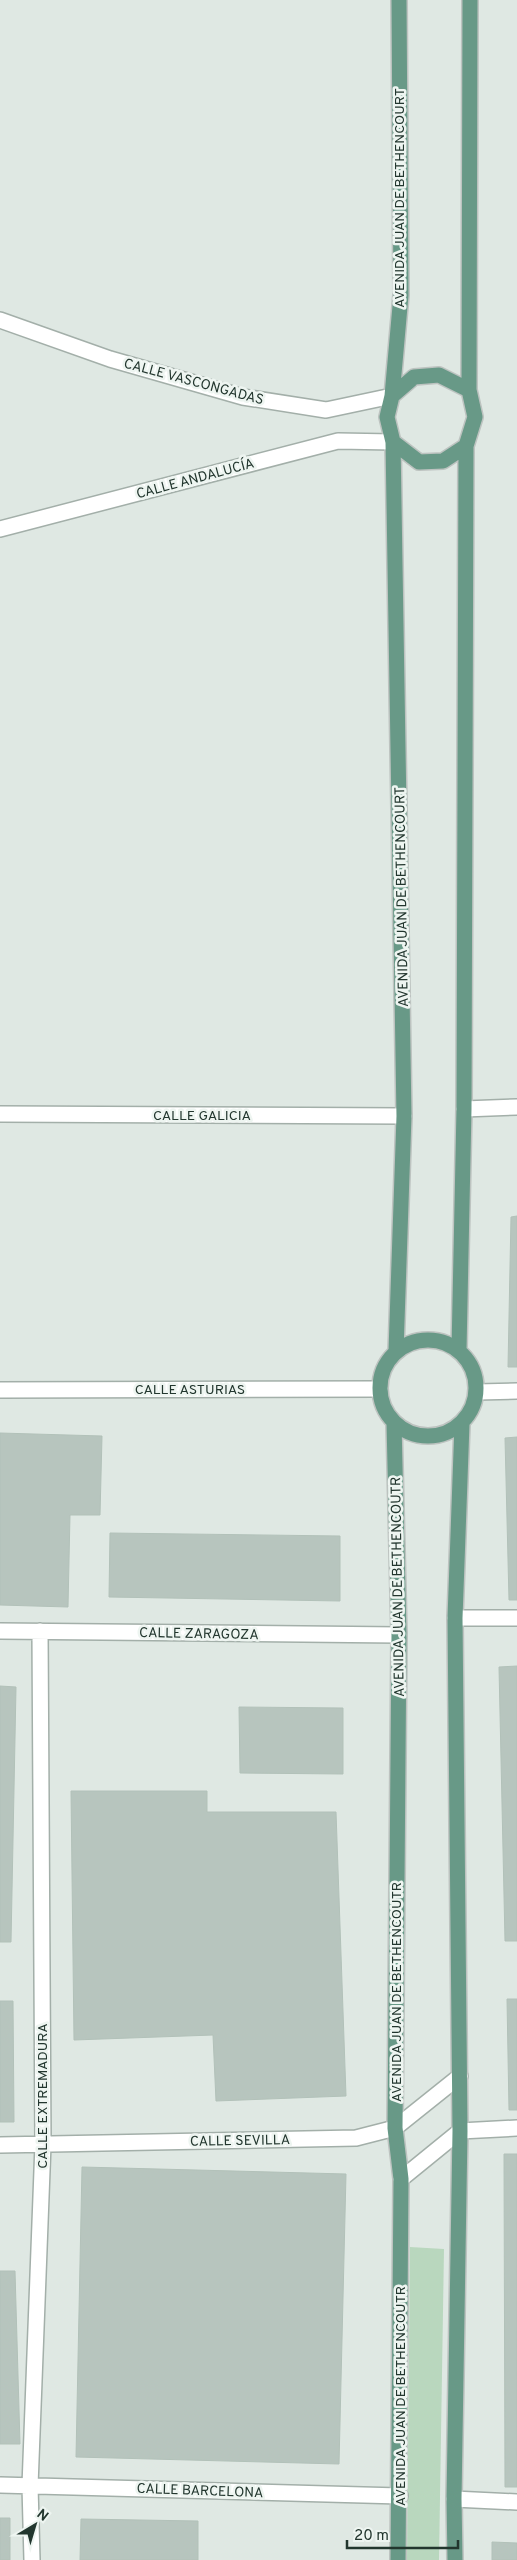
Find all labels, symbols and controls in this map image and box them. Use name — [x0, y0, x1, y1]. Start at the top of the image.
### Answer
street label: AVENIDA JUAN DE BETHENCOURT — [392, 88, 409, 308]
street label: CALLE VASCONGADAS — [122, 356, 265, 409]
street label: CALLE ANDALUCÍA — [134, 455, 256, 503]
street label: AVENIDA JUAN DE BETHENCOURT — [392, 787, 413, 1007]
street label: CALLE GALICIA — [153, 1108, 251, 1125]
street label: CALLE ASTURIAS — [135, 1382, 245, 1399]
street label: AVENIDA JUAN DE BETHENCOUTR — [388, 1477, 409, 1697]
street label: CALLE ZARAGOZA — [139, 1625, 259, 1644]
street label: AVENIDA JUAN DE BETHENCOUTR — [389, 1882, 406, 2102]
street label: CALLE EXTREMADURA — [35, 2023, 52, 2169]
street label: CALLE SEVILLA — [190, 2132, 290, 2151]
street label: AVENIDA JUAN DE BETHENCOUTR — [393, 2286, 410, 2506]
street label: CALLE BARCELONA — [136, 2481, 264, 2502]
north arrow — [10, 2500, 60, 2550]
text: N — [33, 2506, 51, 2526]
scale bar — [347, 2518, 458, 2550]
text: 20 m — [354, 2527, 389, 2546]

